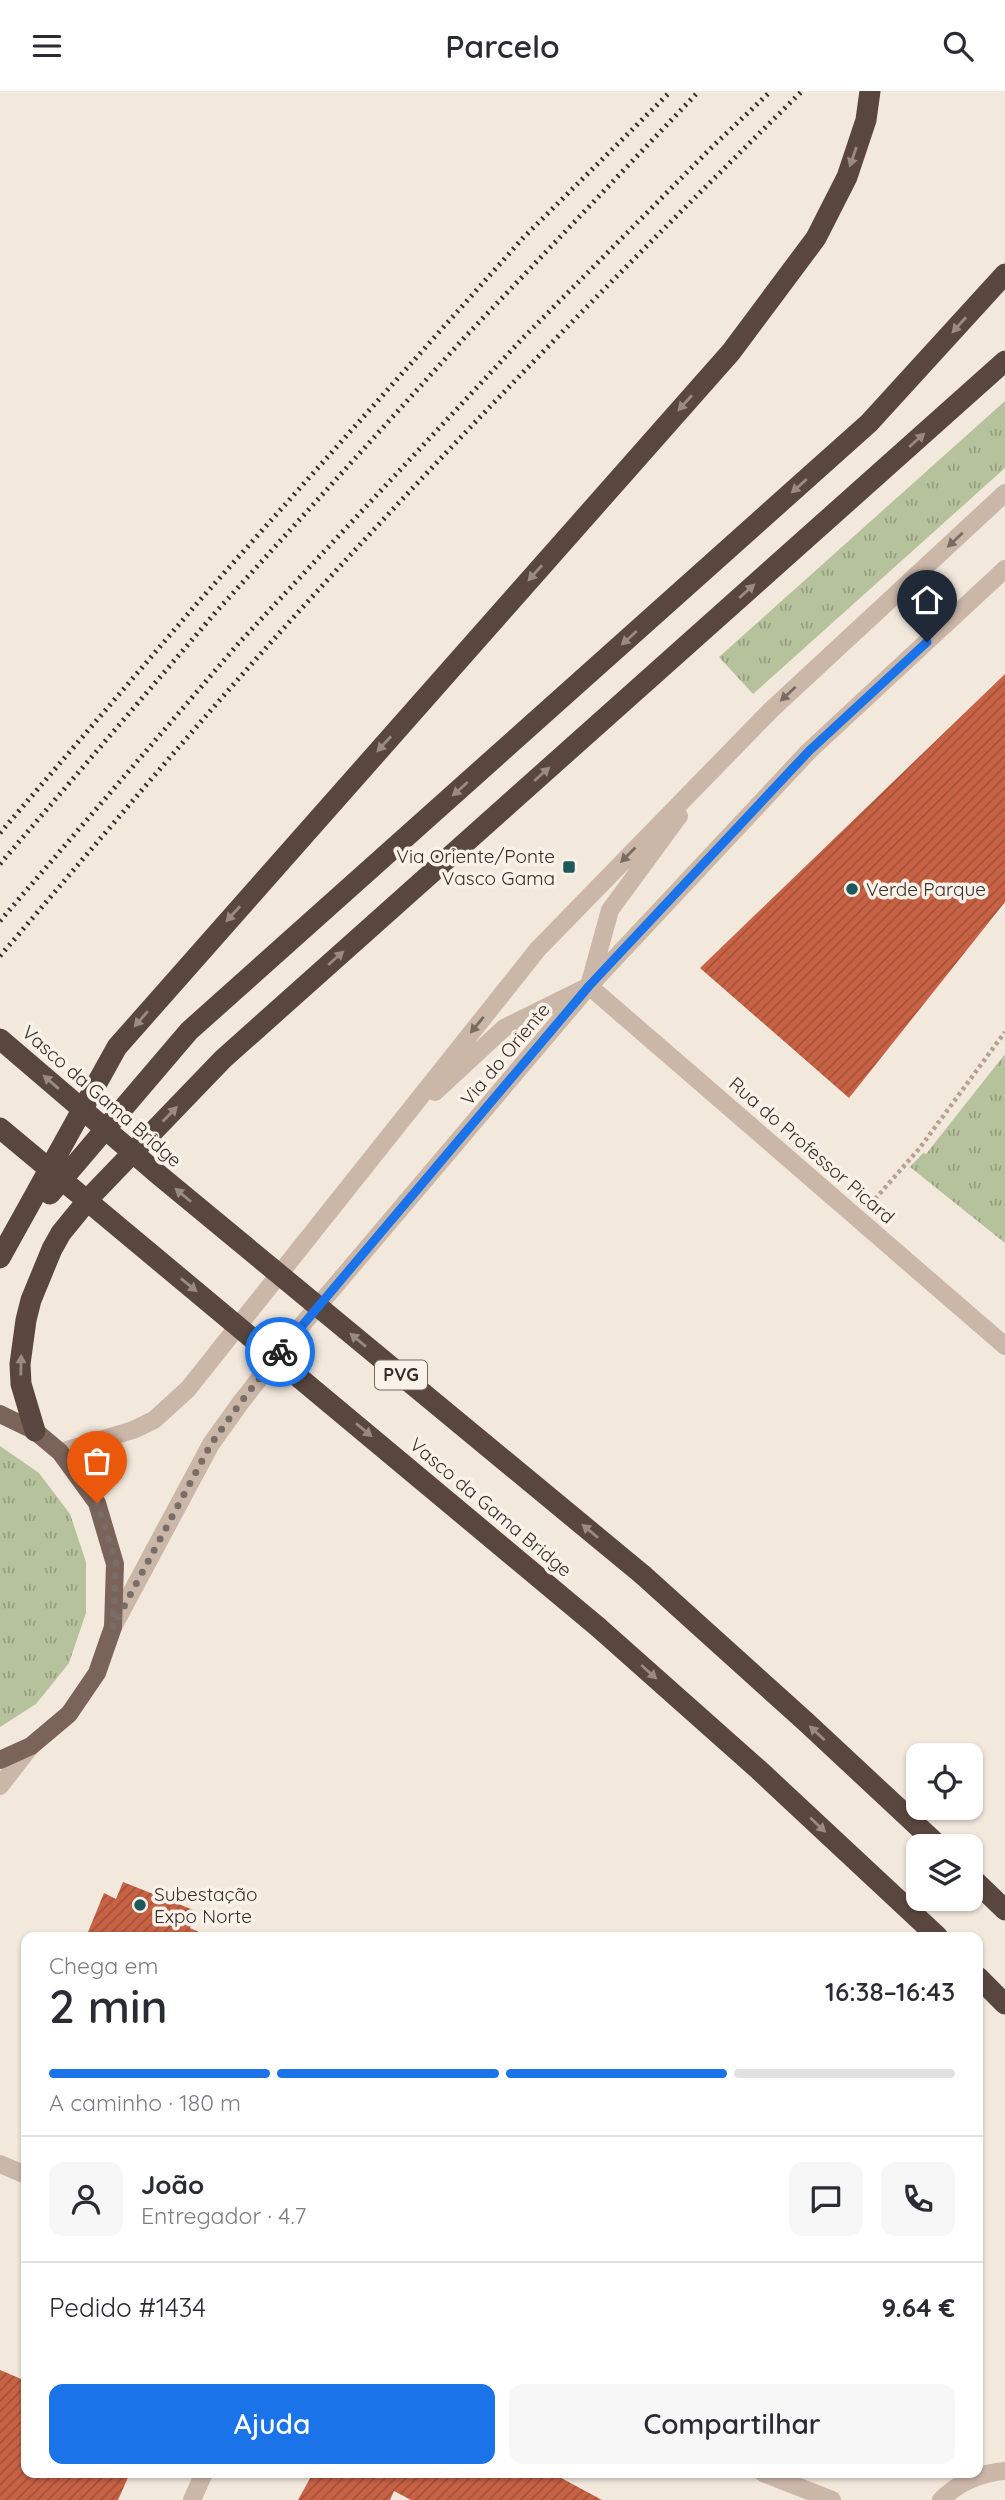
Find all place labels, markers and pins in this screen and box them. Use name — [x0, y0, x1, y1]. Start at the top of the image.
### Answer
pin — [897, 570, 957, 642]
place label: Via Oriente/Ponte Vasco Gama — [396, 844, 555, 890]
marker: Via Oriente/Ponte Vasco Gama — [561, 859, 577, 875]
place label: Verde Parque — [866, 877, 986, 901]
marker: Verde Parque — [844, 881, 860, 897]
pin — [67, 1431, 127, 1503]
place label: Subestação Expo Norte — [154, 1882, 257, 1928]
marker: Subestação Expo Norte — [132, 1897, 148, 1913]

